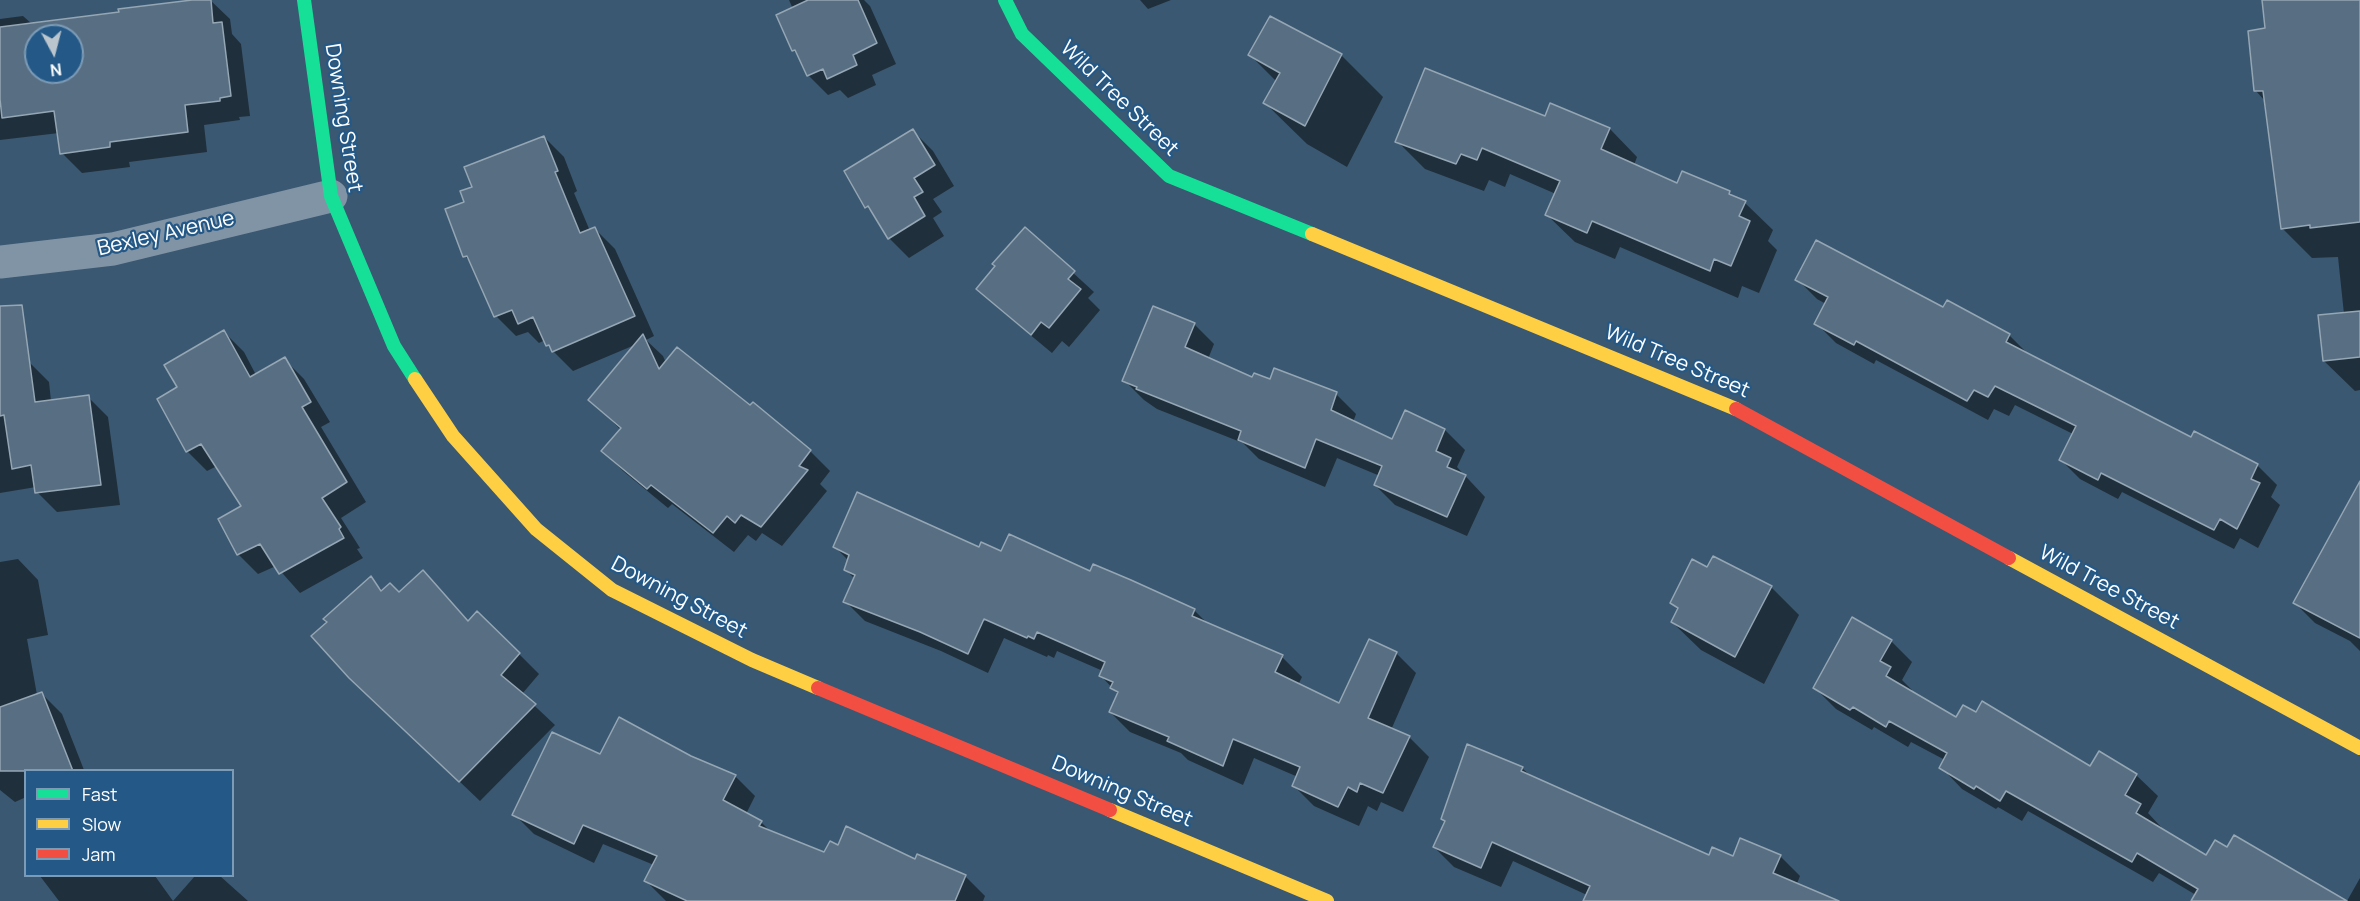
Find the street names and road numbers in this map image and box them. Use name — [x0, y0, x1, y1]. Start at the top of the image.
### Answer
street label: Wild Tree Street — [1055, 36, 1183, 162]
street label: Downing Street — [319, 42, 367, 194]
street label: Bexley Avenue — [95, 206, 237, 262]
street label: Wild Tree Street — [1601, 320, 1753, 404]
street label: Wild Tree Street — [2035, 541, 2183, 635]
street label: Downing Street — [607, 552, 751, 644]
street label: Downing Street — [1048, 751, 1196, 833]

